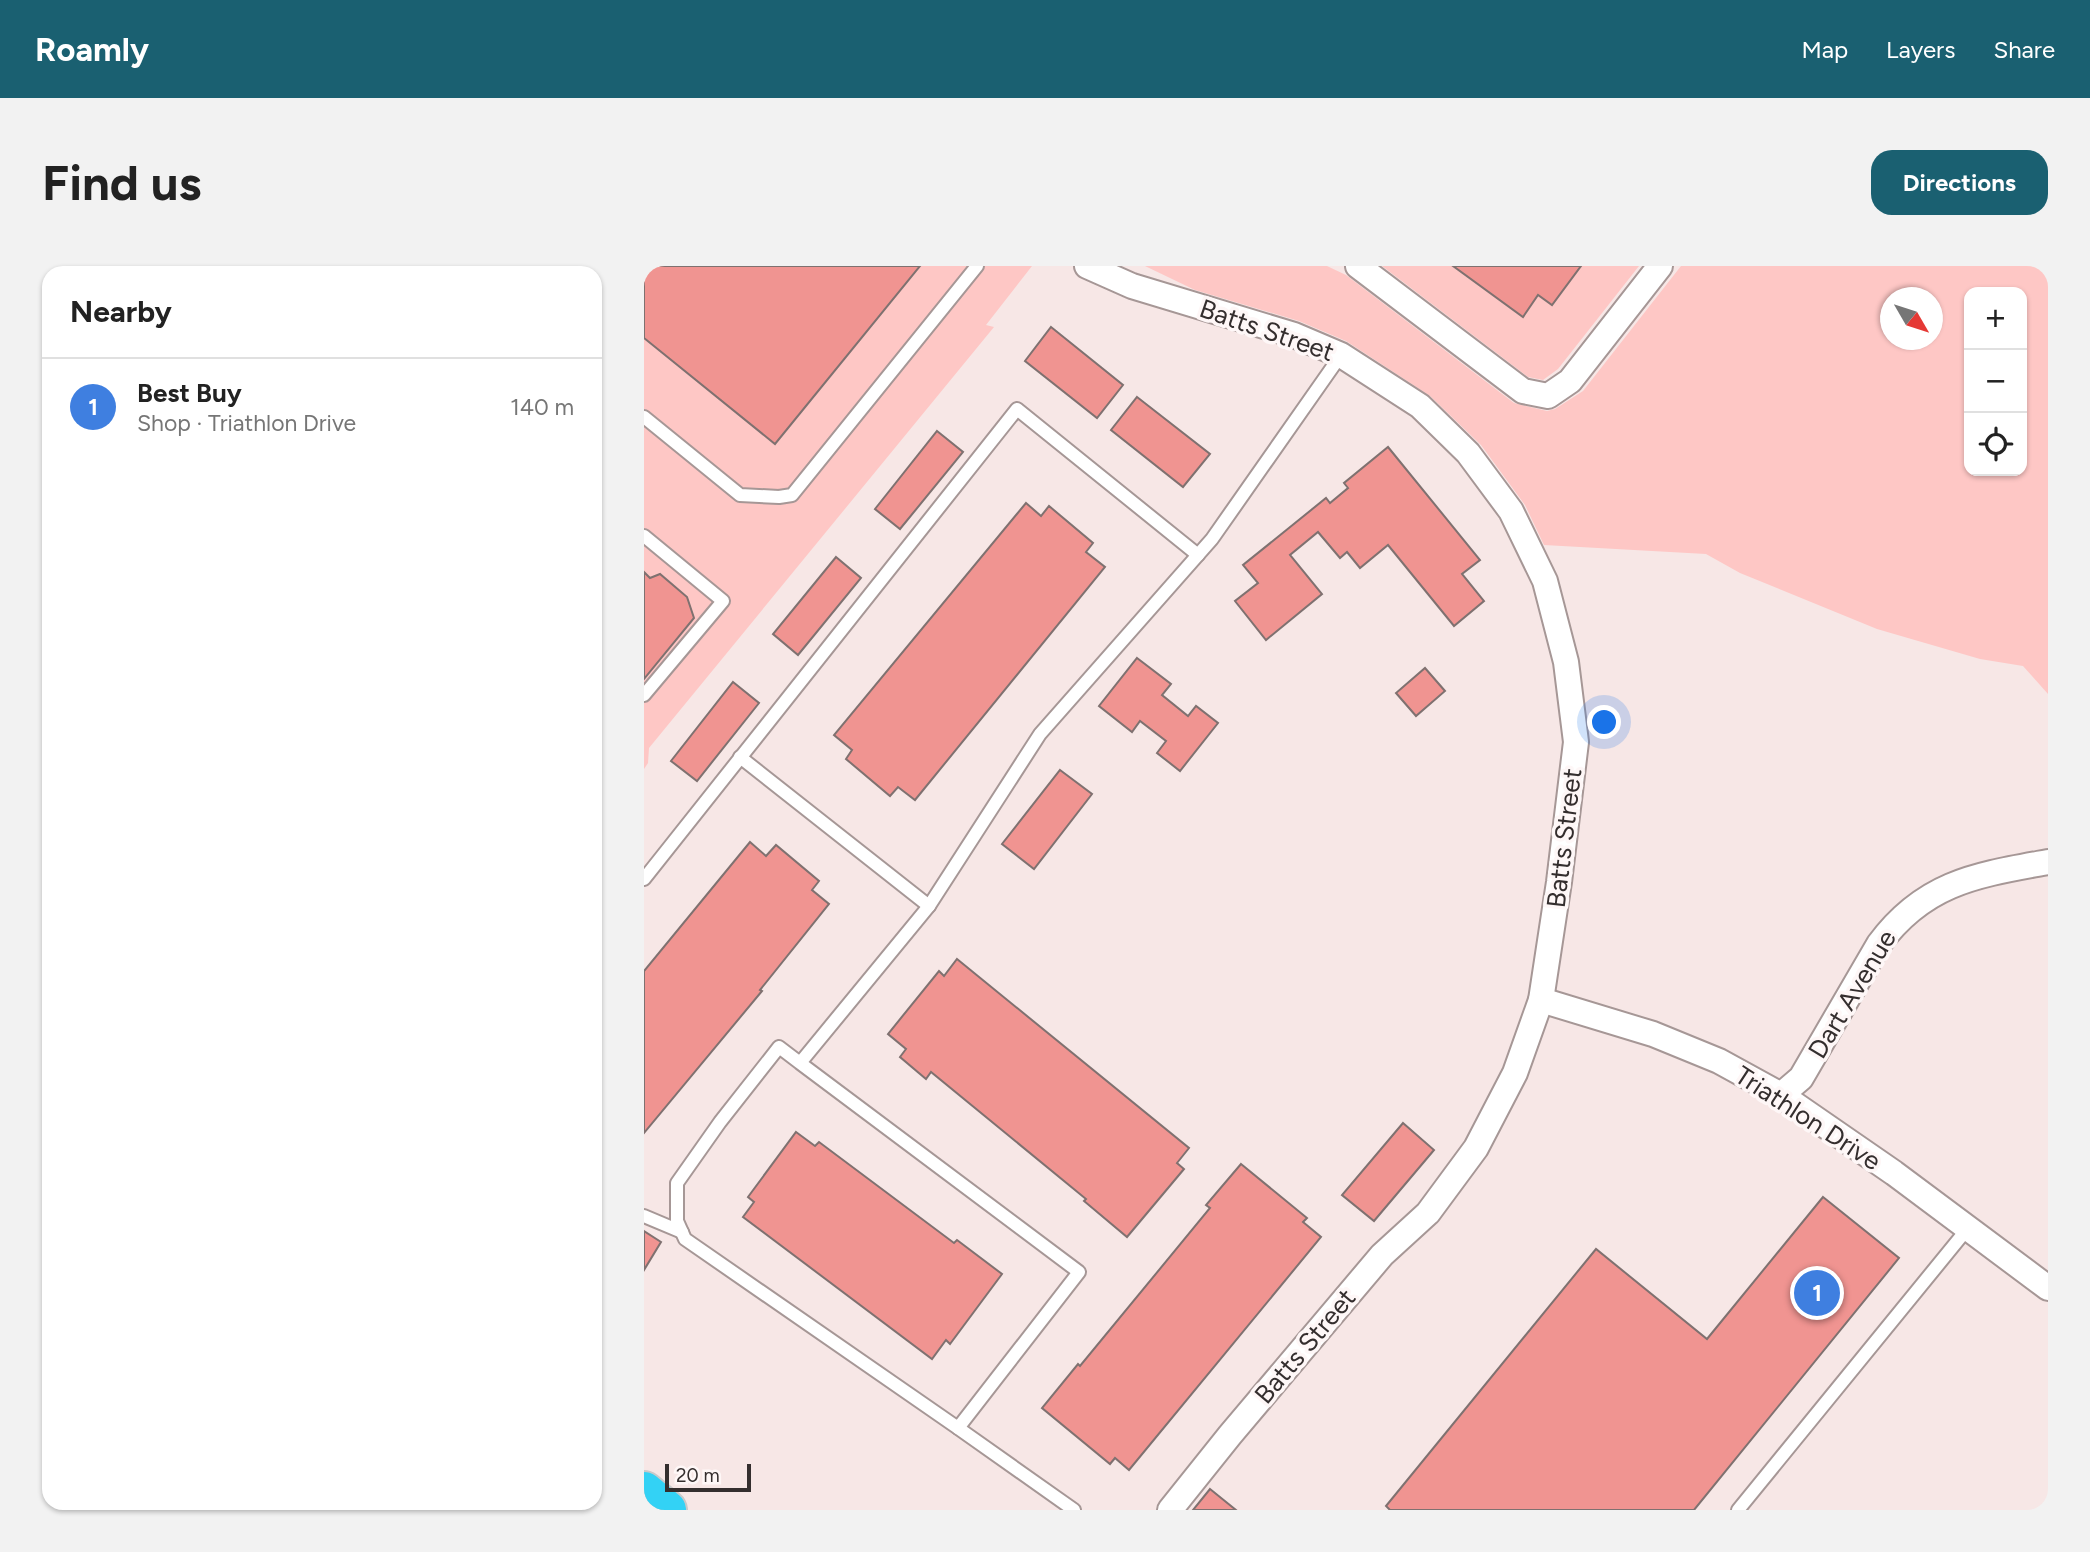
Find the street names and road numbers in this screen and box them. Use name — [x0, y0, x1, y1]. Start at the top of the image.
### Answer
street label: Batts Street — [1196, 292, 1339, 368]
street label: Batts Street — [1540, 766, 1588, 909]
street label: Dart Avenue — [1801, 924, 1903, 1064]
street label: Triathlon Drive — [1729, 1059, 1887, 1177]
street label: Batts Street — [1248, 1282, 1362, 1410]

